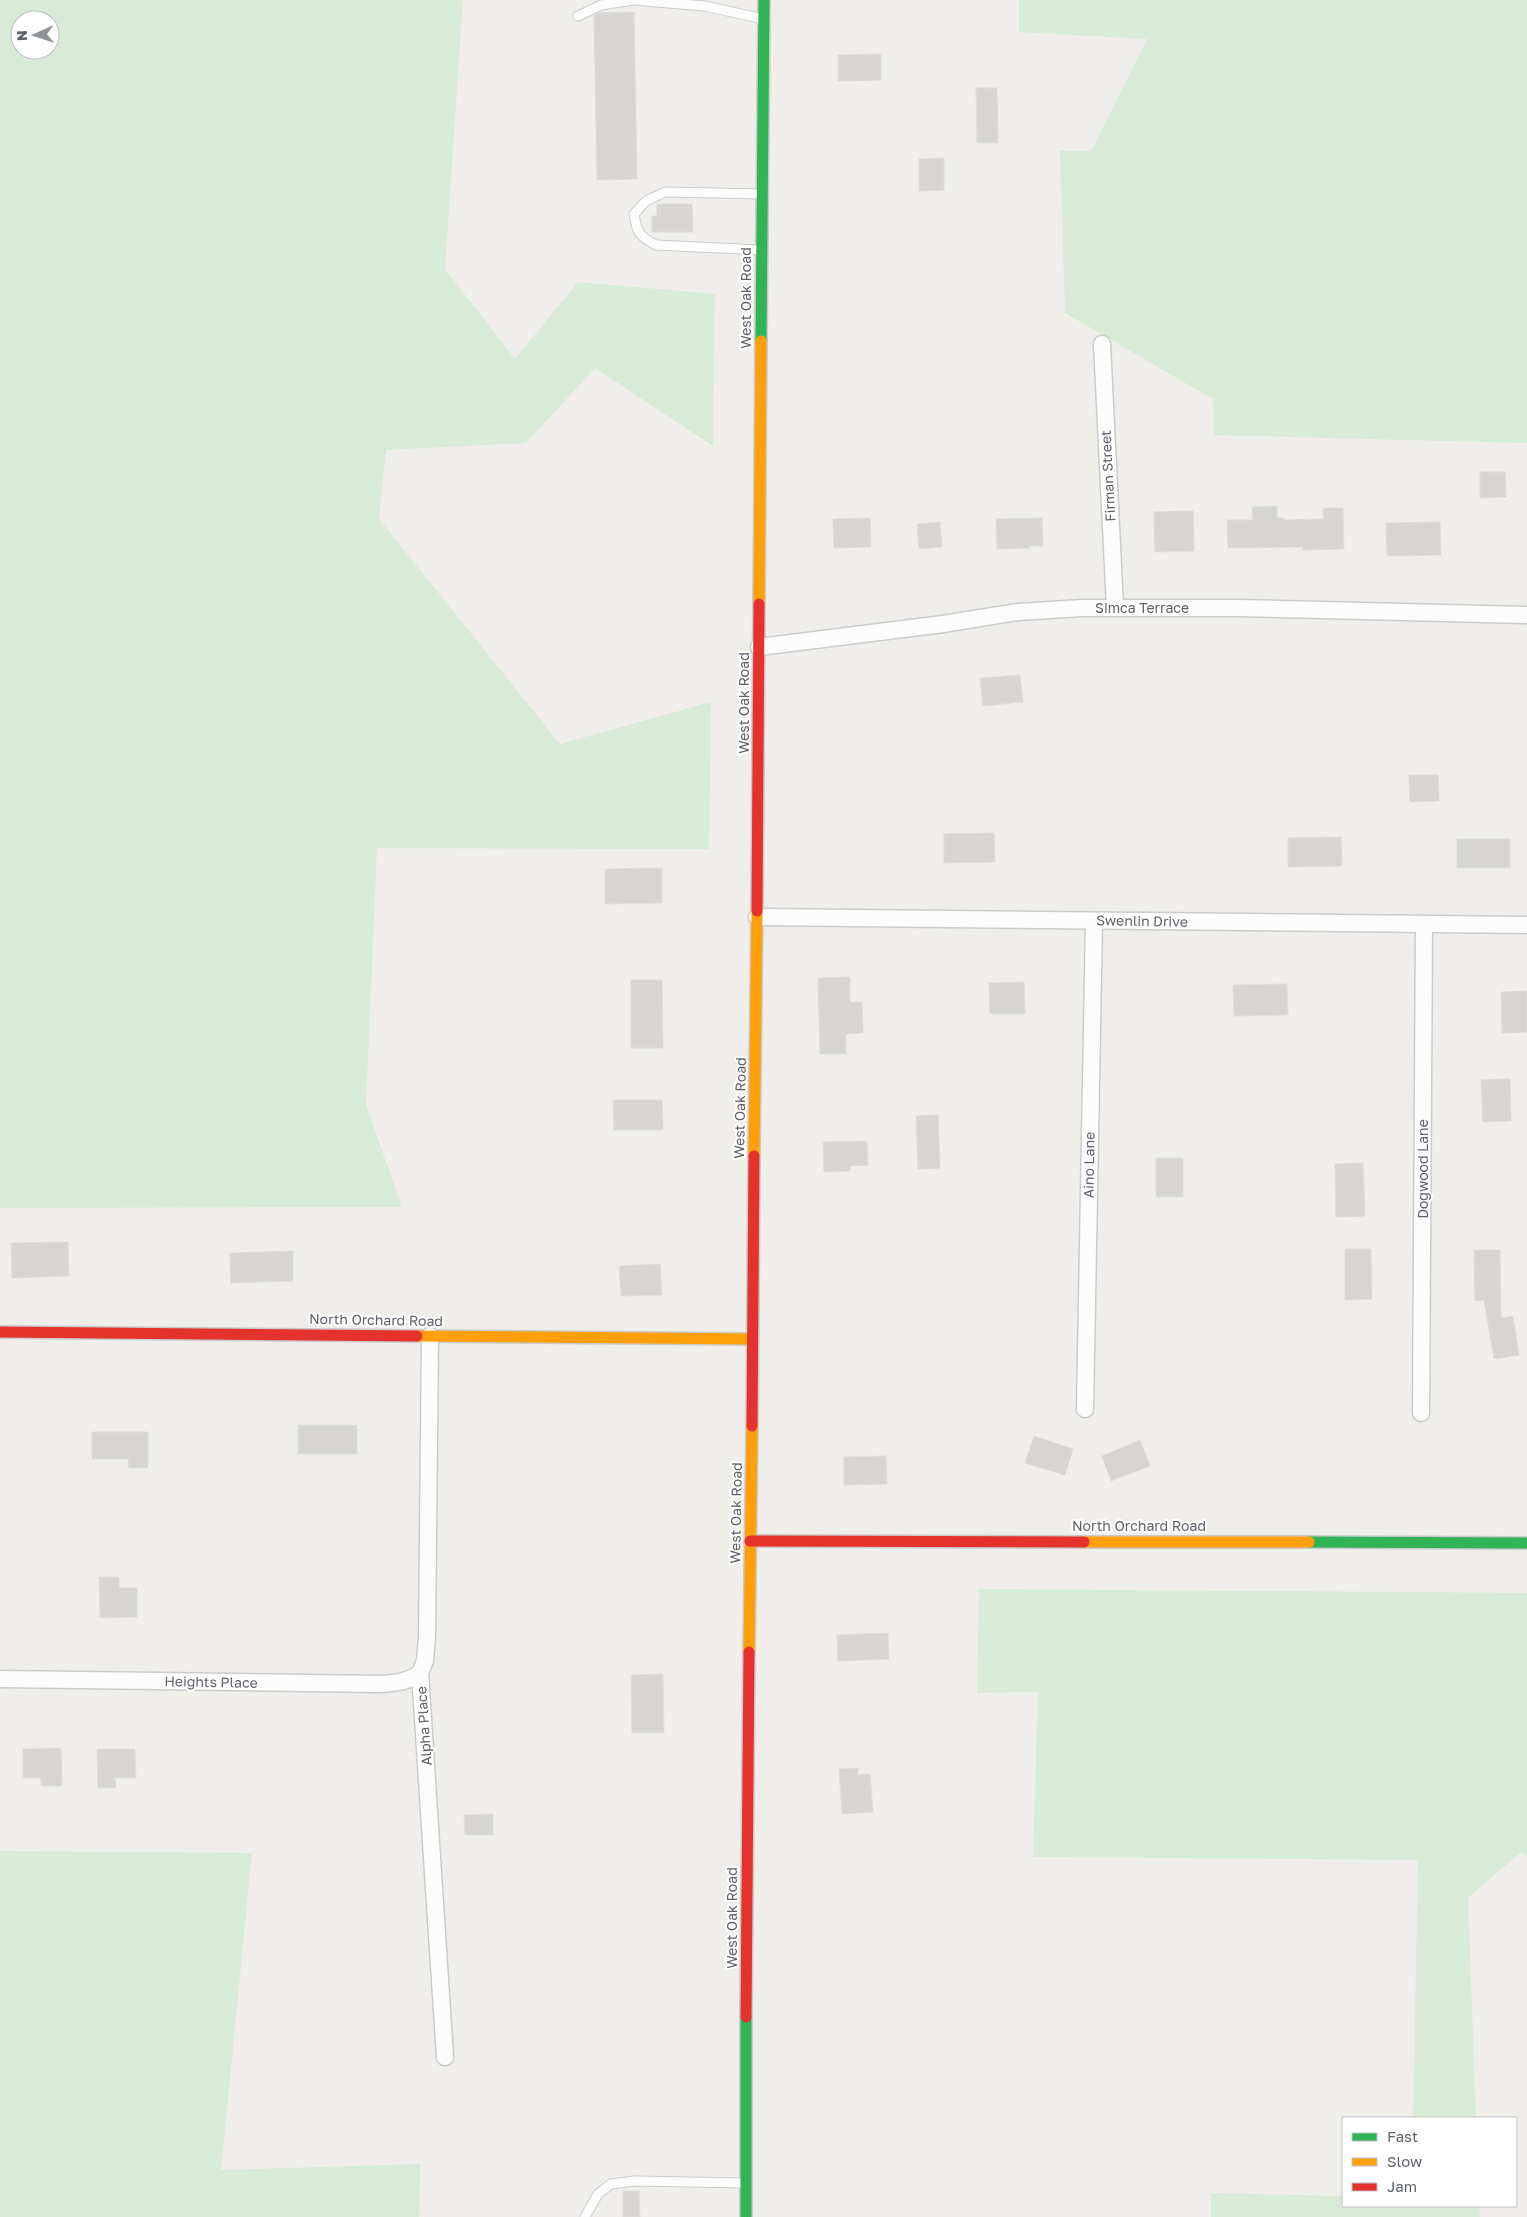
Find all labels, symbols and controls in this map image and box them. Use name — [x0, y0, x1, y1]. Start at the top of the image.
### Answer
north arrow — [10, 10, 60, 60]
text: N — [13, 30, 30, 41]
street label: West Oak Road — [737, 247, 754, 349]
street label: Firman Street — [1097, 430, 1118, 522]
street label: Simca Terrace — [1095, 599, 1189, 616]
street label: West Oak Road — [735, 652, 752, 754]
street label: Swenlin Drive — [1096, 911, 1188, 930]
street label: West Oak Road — [730, 1057, 749, 1159]
street label: Dogwood Lane — [1414, 1119, 1431, 1219]
street label: Aino Lane — [1079, 1132, 1098, 1198]
street label: North Orchard Road — [309, 1310, 443, 1329]
street label: West Oak Road — [726, 1462, 745, 1564]
street label: North Orchard Road — [1072, 1517, 1206, 1534]
street label: Heights Place — [164, 1672, 258, 1691]
street label: Alpha Place — [412, 1686, 435, 1766]
street label: West Oak Road — [723, 1867, 740, 1969]
legend — [1342, 2117, 1517, 2207]
text: Fast — [1387, 2127, 1418, 2145]
text: Slow — [1387, 2152, 1422, 2170]
text: Jam — [1387, 2177, 1417, 2195]

